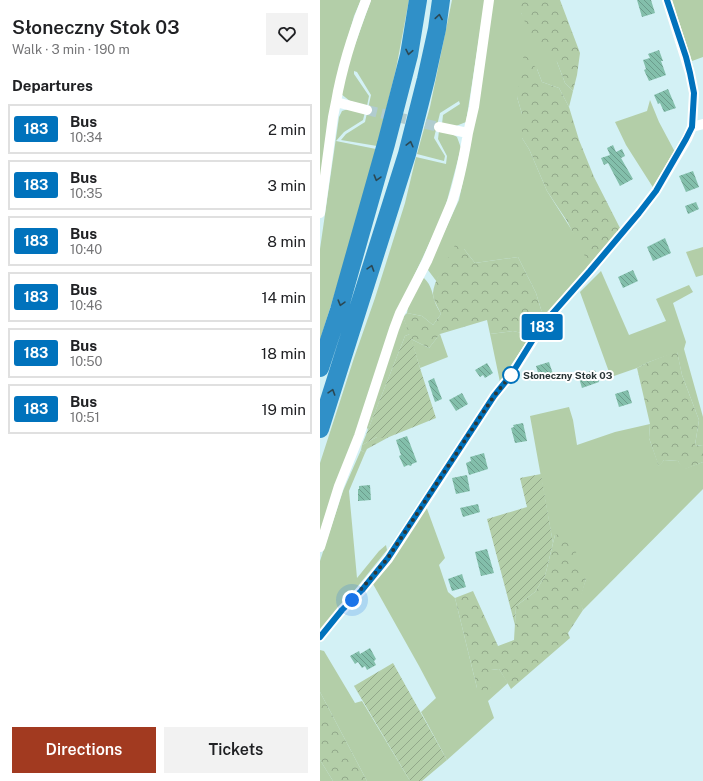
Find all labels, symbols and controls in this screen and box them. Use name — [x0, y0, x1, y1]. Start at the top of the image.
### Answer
button: heart — [266, 13, 308, 55]
one-way arrow — [434, 14, 442, 20]
text: Słoneczny Stok 03 — [12, 16, 180, 38]
text: Walk · 3 min · 190 m — [12, 42, 130, 57]
one-way arrow — [405, 49, 414, 55]
text: Departures — [12, 77, 93, 94]
text: Bus — [70, 113, 97, 130]
text: 183 — [24, 121, 48, 137]
text: 2 min — [268, 121, 306, 138]
text: 10:34 — [70, 130, 103, 145]
one-way arrow — [405, 141, 413, 147]
text: Bus — [70, 169, 97, 186]
one-way arrow — [373, 175, 381, 181]
text: 183 — [24, 177, 48, 193]
text: 3 min — [267, 177, 306, 194]
text: 10:35 — [70, 186, 103, 201]
text: Bus — [70, 225, 97, 242]
text: 183 — [24, 233, 48, 249]
text: 8 min — [267, 233, 306, 250]
text: 10:40 — [70, 242, 102, 257]
one-way arrow — [366, 265, 375, 272]
text: Bus — [70, 281, 97, 298]
text: 183 — [24, 289, 48, 305]
text: 14 min — [261, 289, 306, 306]
text: 10:46 — [70, 298, 102, 313]
one-way arrow — [337, 299, 346, 306]
line badge: 183 — [519, 314, 565, 340]
text: 183 — [530, 319, 554, 335]
text: Bus — [70, 337, 97, 354]
text: 183 — [24, 345, 48, 361]
text: 18 min — [261, 345, 306, 362]
text: 10:50 — [70, 354, 102, 369]
marker: Słoneczny Stok 03 — [502, 366, 520, 384]
place label: Słoneczny Stok 03 — [523, 369, 613, 381]
one-way arrow — [327, 389, 336, 396]
text: Bus — [70, 393, 97, 410]
text: 183 — [24, 401, 48, 417]
text: 19 min — [261, 401, 306, 418]
text: 10:51 — [70, 410, 100, 425]
your location — [342, 590, 362, 610]
button: Directions — [12, 727, 156, 773]
button: Tickets — [164, 727, 308, 773]

